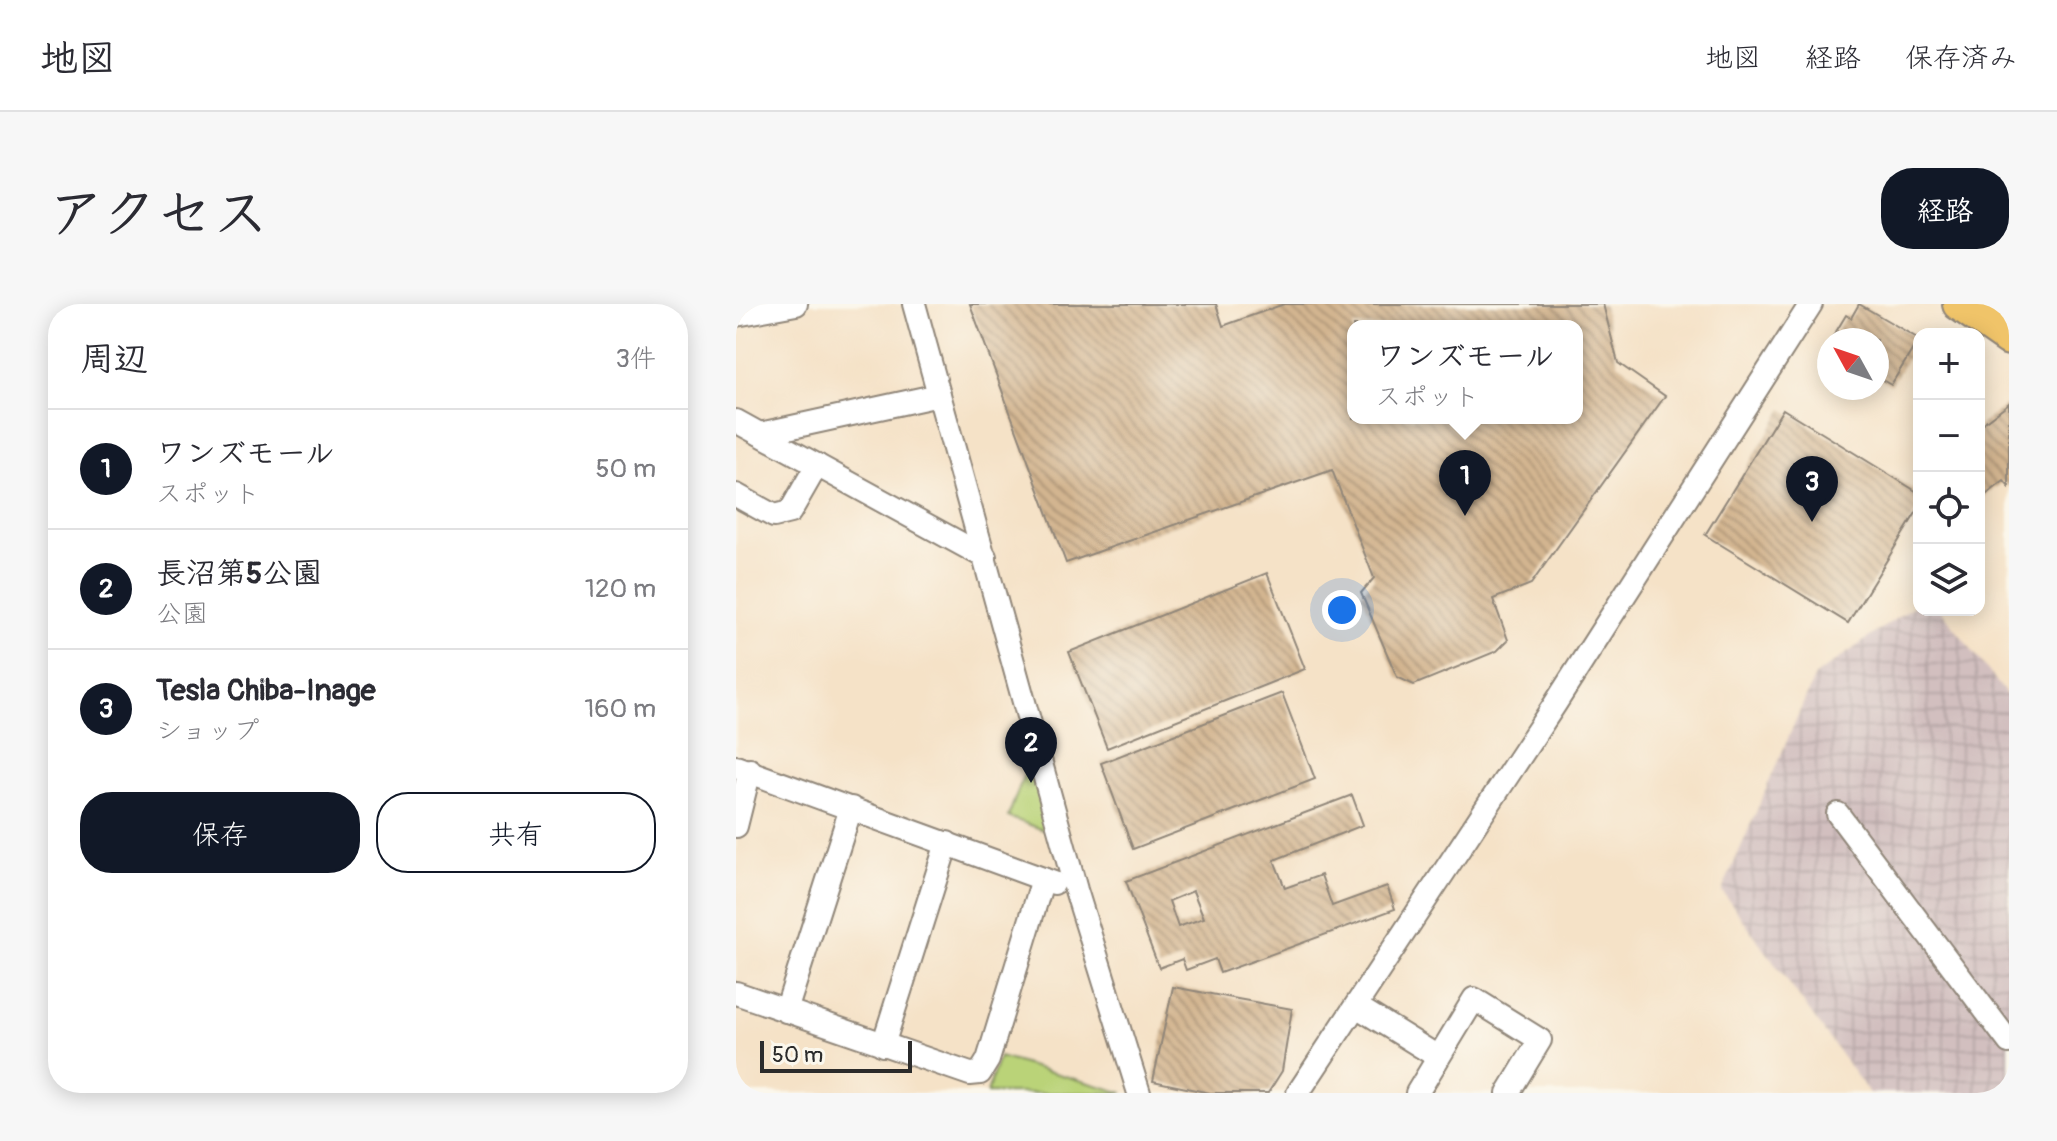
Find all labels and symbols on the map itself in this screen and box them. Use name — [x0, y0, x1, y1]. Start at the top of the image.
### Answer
north arrow — [1817, 328, 1889, 400]
pin: 1 — [1439, 450, 1491, 516]
pin: 3 — [1786, 456, 1838, 522]
your location — [1322, 590, 1362, 630]
pin: 2 — [1005, 717, 1057, 783]
scale bar — [760, 1037, 912, 1073]

